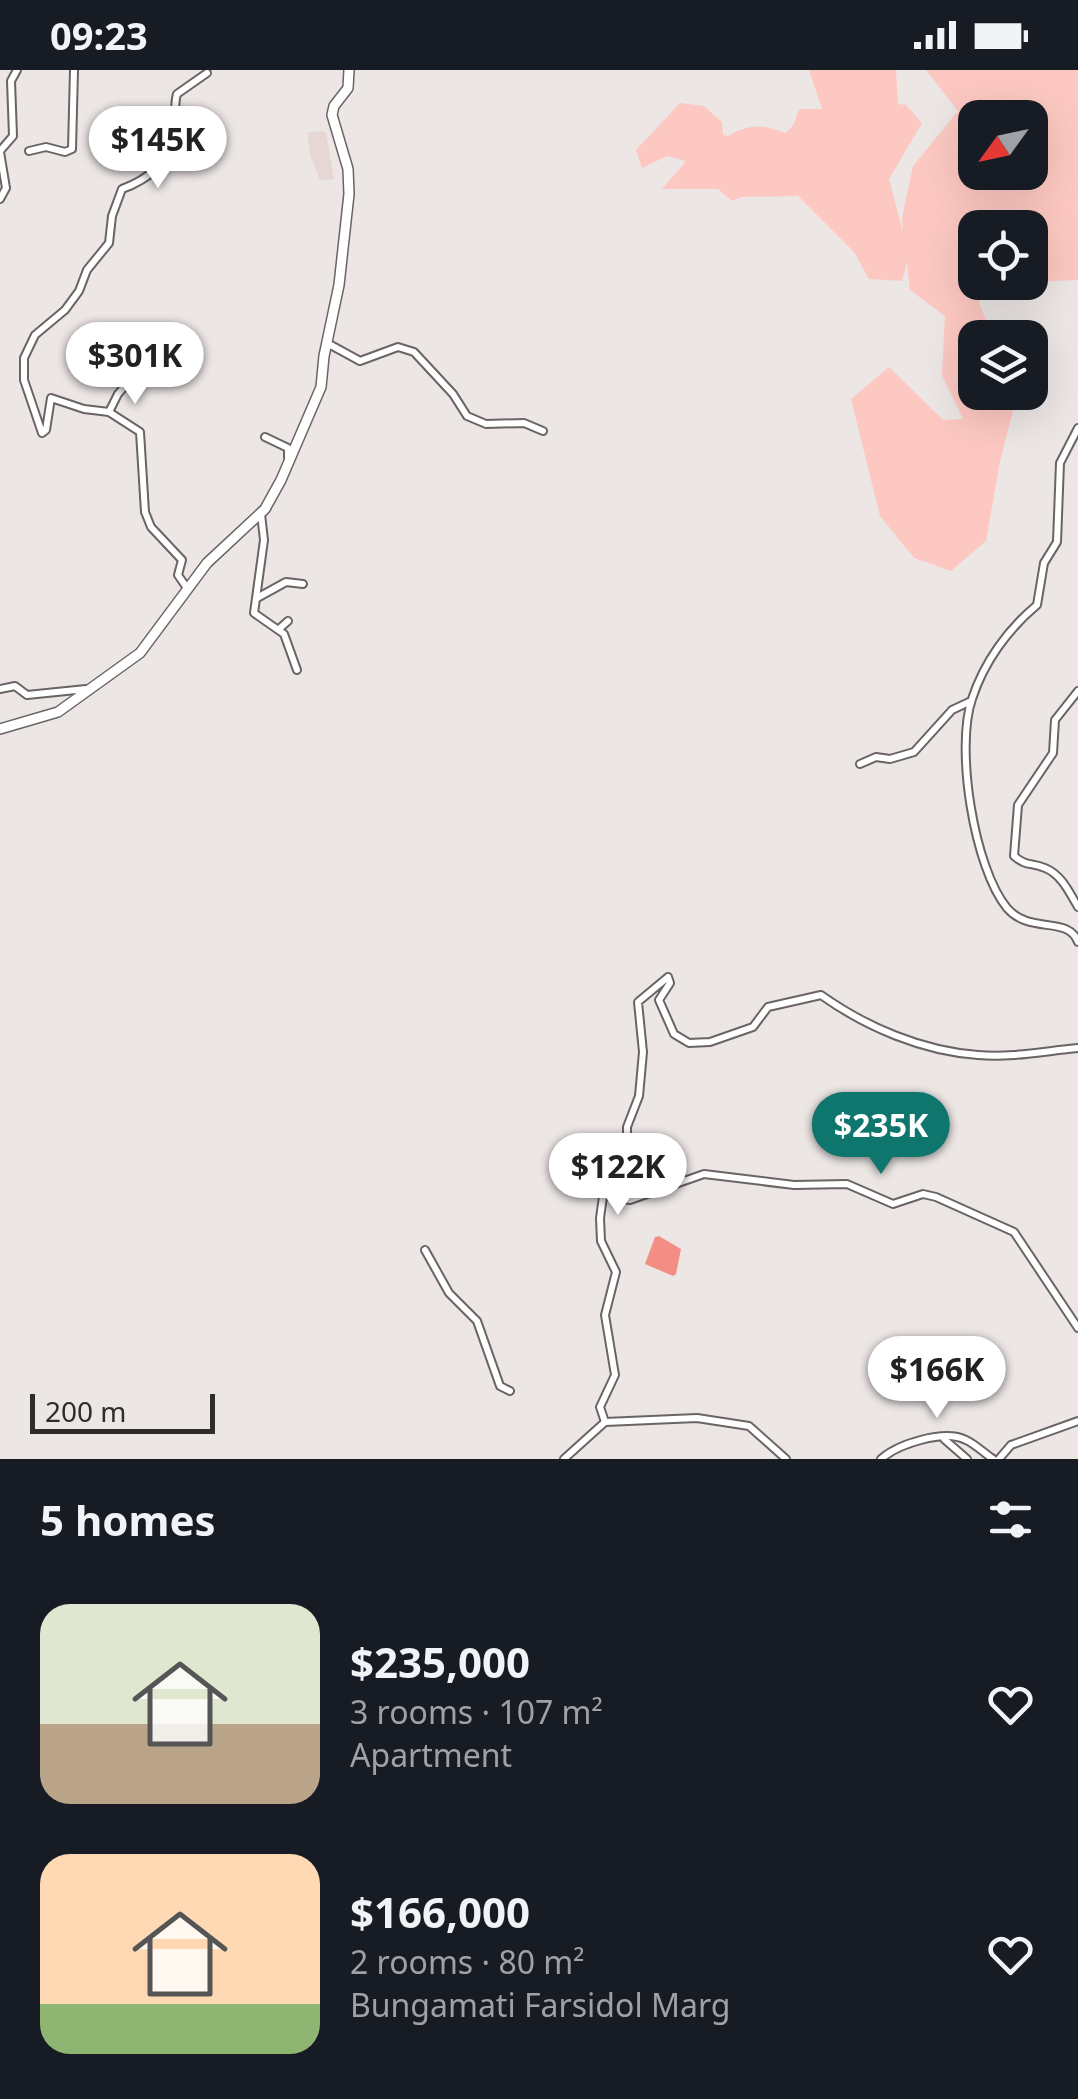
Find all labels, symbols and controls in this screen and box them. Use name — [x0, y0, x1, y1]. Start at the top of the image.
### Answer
text: 09:23 — [50, 9, 148, 61]
north arrow — [958, 100, 1048, 190]
map controls — [958, 100, 1048, 410]
pin: $145K — [88, 106, 228, 191]
text: $145K — [111, 117, 205, 160]
button: locate — [958, 210, 1048, 300]
button: layers — [958, 320, 1048, 410]
pin: $301K — [65, 322, 205, 407]
text: $301K — [88, 333, 182, 376]
pin: $235K — [811, 1092, 951, 1177]
text: $235K — [834, 1103, 928, 1146]
pin: $122K — [548, 1133, 688, 1218]
text: $122K — [571, 1144, 665, 1187]
pin: $166K — [867, 1336, 1007, 1421]
text: $166K — [890, 1347, 984, 1390]
scale bar — [30, 1389, 215, 1434]
text: 200 m — [45, 1392, 127, 1430]
text: 5 homes — [40, 1491, 216, 1548]
icon: filters — [983, 1492, 1038, 1547]
text: $235,000 — [350, 1633, 530, 1690]
icon: home — [120, 1644, 240, 1764]
icon: heart — [983, 1677, 1038, 1732]
text: 3 rooms · 107 m² — [350, 1690, 603, 1733]
text: Apartment — [350, 1733, 512, 1776]
text: $166,000 — [350, 1883, 530, 1940]
icon: home — [120, 1894, 240, 2014]
icon: heart — [983, 1927, 1038, 1982]
text: 2 rooms · 80 m² — [350, 1940, 584, 1983]
text: Bungamati Farsidol Marg — [350, 1983, 731, 2026]

